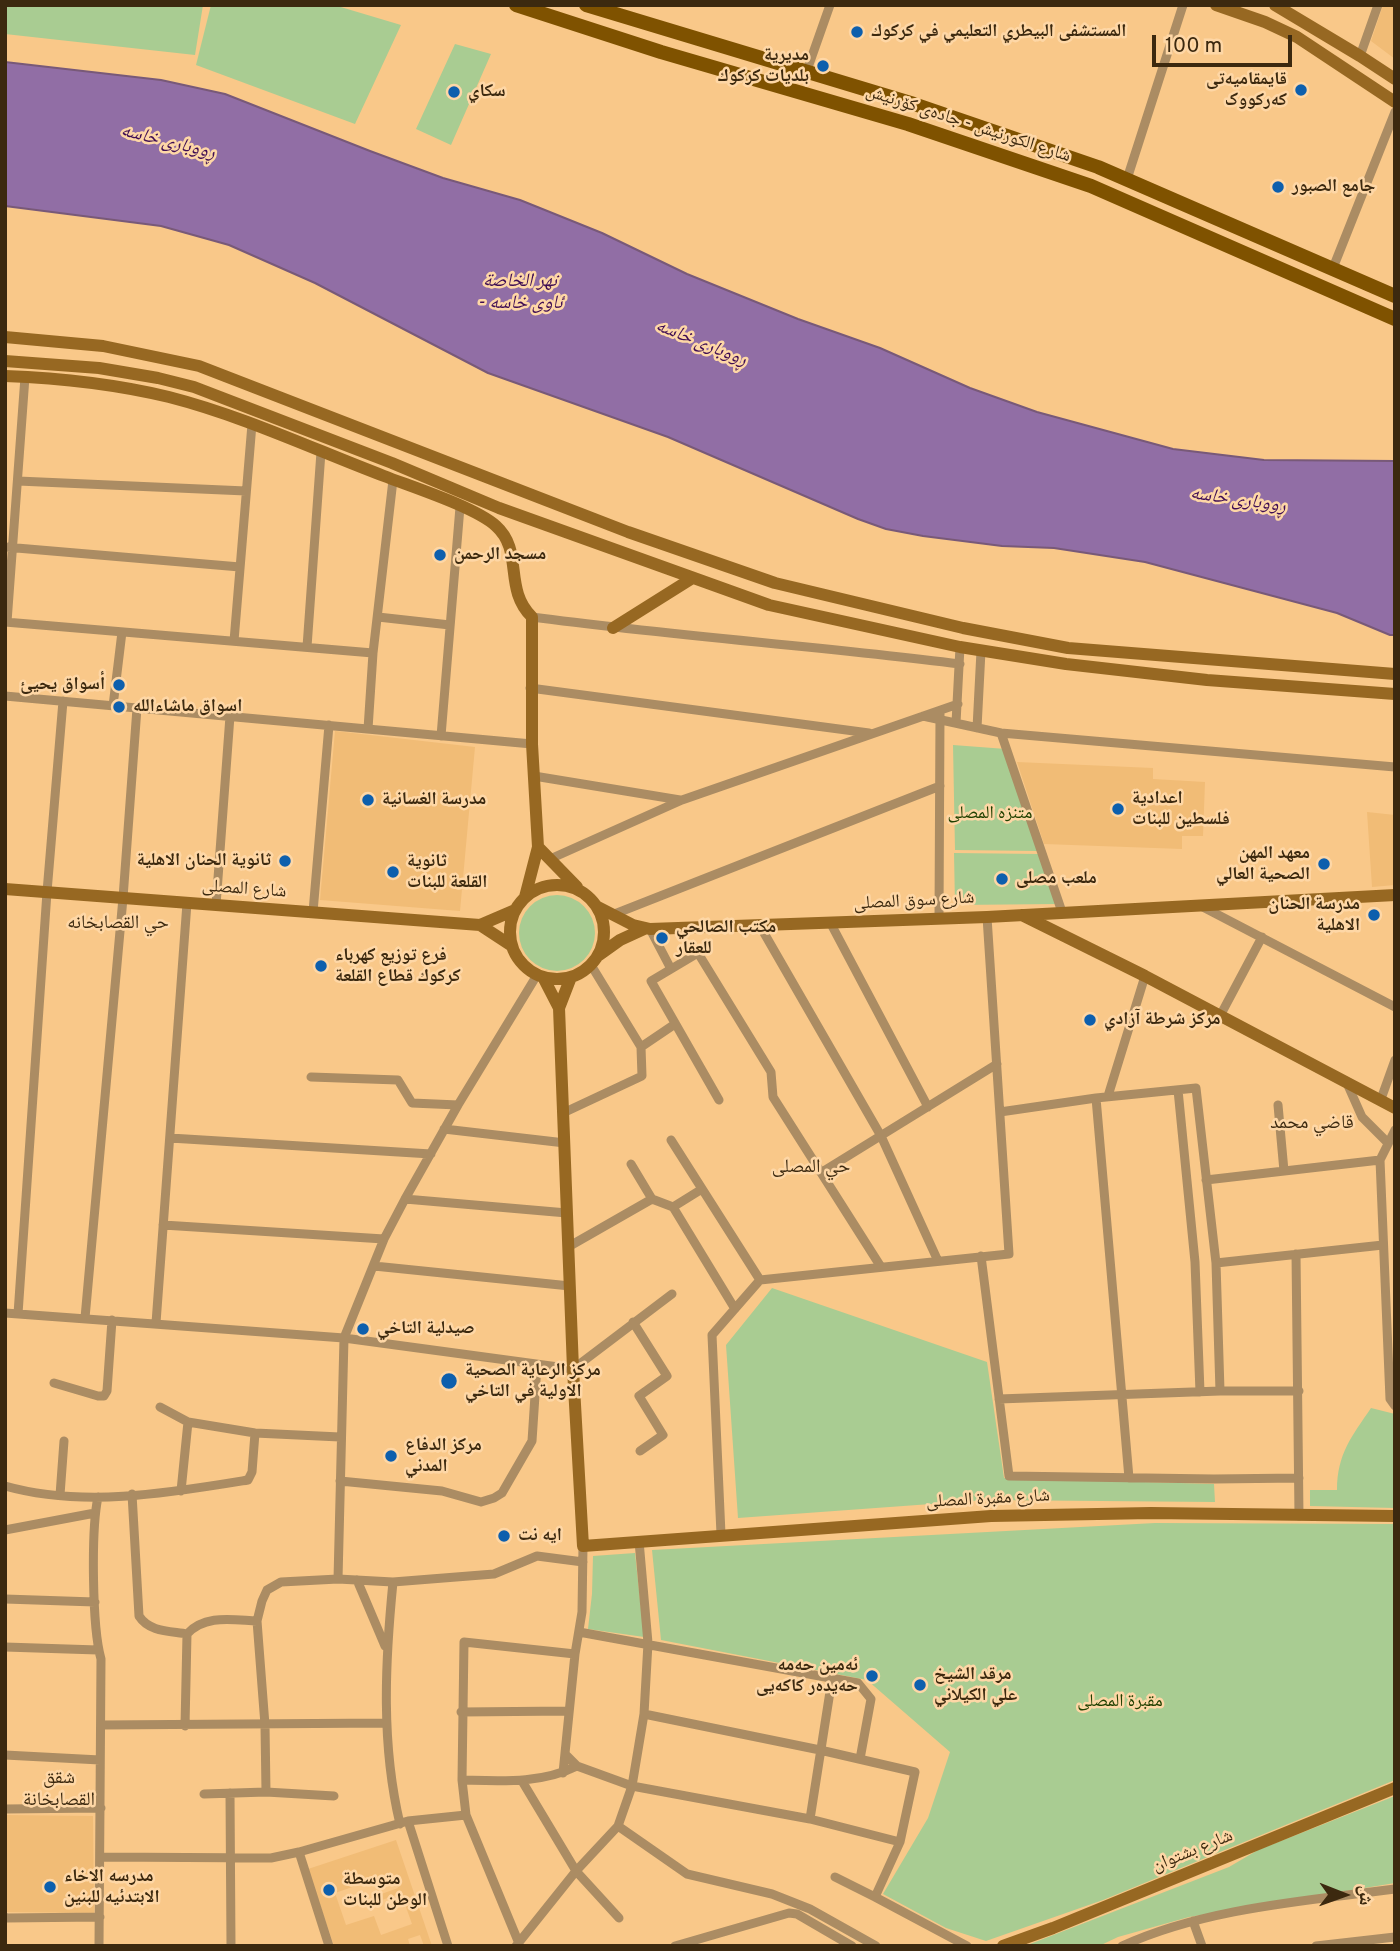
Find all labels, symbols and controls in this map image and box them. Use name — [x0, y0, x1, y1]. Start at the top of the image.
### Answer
place label: المستشفى البيطري التعليمي في كركوك — [871, 21, 1126, 43]
scale bar — [1155, 21, 1295, 65]
marker: المستشفى البيطري التعليمي في كركوك — [849, 24, 865, 40]
text: 100 m — [1165, 33, 1222, 60]
place label: مديرية بلديات كركوك — [718, 45, 809, 88]
marker: مديرية بلديات كركوك — [815, 58, 831, 74]
place label: قایمقامیەتی کەرکووک — [1206, 69, 1287, 112]
place label: سكاي — [468, 81, 506, 103]
street label: شارع الكورنيش - جادەی کۆرنیش — [863, 82, 1073, 168]
marker: قایمقامیەتی کەرکووک — [1293, 82, 1309, 98]
marker: سكاي — [446, 84, 462, 100]
water label: ڕووباری خاسە — [118, 120, 218, 166]
place label: جامع الصبور — [1292, 176, 1376, 198]
marker: جامع الصبور — [1270, 179, 1286, 195]
water label: نهر الخاصة - ئاوی خاسە — [478, 271, 562, 315]
water label: ڕووباری خاسە — [652, 315, 750, 373]
water label: ڕووباری خاسە — [1189, 483, 1287, 519]
place label: مسجد الرحمن — [454, 544, 546, 566]
marker: مسجد الرحمن — [432, 547, 448, 563]
place label: أسواق يحيئ — [20, 674, 105, 696]
marker: أسواق يحيئ — [111, 677, 127, 693]
place label: اسواق ماشاءالله — [133, 696, 242, 718]
marker: اسواق ماشاءالله — [111, 699, 127, 715]
place label: اعدادية فلسطين للبنات — [1132, 788, 1230, 830]
place label: مدرسة الغسانية — [382, 789, 486, 811]
marker: مدرسة الغسانية — [360, 792, 376, 808]
marker: اعدادية فلسطين للبنات — [1110, 801, 1126, 817]
park label: متنزه المصلى — [947, 803, 1033, 825]
place label: معهد المهن الصحية العالي — [1216, 843, 1310, 886]
place label: ثانوية الحنان الاهلية — [137, 850, 271, 872]
place label: ثانوية القلعة للبنات — [407, 851, 487, 894]
marker: ثانوية الحنان الاهلية — [277, 853, 293, 869]
marker: معهد المهن الصحية العالي — [1316, 856, 1332, 872]
marker: ثانوية القلعة للبنات — [385, 864, 401, 880]
place label: ملعب مصلى — [1016, 868, 1097, 890]
marker: ملعب مصلى — [994, 871, 1010, 887]
street label: شارع المصلى — [201, 876, 287, 904]
street label: شارع سوق المصلى — [853, 888, 975, 916]
place label: مدرسة الحنان الاهلية — [1268, 894, 1360, 936]
marker: مدرسة الحنان الاهلية — [1366, 907, 1382, 923]
district label: حي القصابخانه — [67, 913, 169, 935]
place label: مكتب الصالحي للعقار — [676, 917, 776, 960]
marker: مكتب الصالحي للعقار — [654, 930, 670, 946]
place label: فرع توزيع كهرباء كركوك قطاع القلعة — [335, 945, 461, 988]
marker: فرع توزيع كهرباء كركوك قطاع القلعة — [313, 958, 329, 974]
place label: مركز شرطة آزادي — [1104, 1009, 1221, 1031]
marker: مركز شرطة آزادي — [1082, 1012, 1098, 1028]
district label: قاضي محمد — [1270, 1113, 1354, 1135]
district label: حي المصلى — [772, 1157, 850, 1179]
place label: صيدلية التاخي — [377, 1318, 475, 1340]
marker: صيدلية التاخي — [355, 1321, 371, 1337]
place label: مركز الرعاية الصحية الاولية في التاخي — [465, 1360, 601, 1402]
marker: مركز الرعاية الصحية الاولية في التاخي — [439, 1371, 459, 1391]
place label: مركز الدفاع المدني — [405, 1435, 482, 1478]
marker: مركز الدفاع المدني — [383, 1448, 399, 1464]
street label: شارع مقبرة المصلى — [926, 1486, 1050, 1514]
place label: ايه نت — [518, 1525, 562, 1547]
marker: ايه نت — [496, 1528, 512, 1544]
place label: ئەمین حەمە حەیدەر کاکەیی — [756, 1655, 858, 1698]
place label: مرقد الشيخ علي الكيلاني — [934, 1664, 1017, 1706]
marker: ئەمین حەمە حەیدەر کاکەیی — [864, 1668, 880, 1684]
marker: مرقد الشيخ علي الكيلاني — [912, 1677, 928, 1693]
park label: مقبرة المصلى — [1077, 1691, 1163, 1713]
district label: شقق القصابخانة — [23, 1768, 95, 1812]
street label: شارع بشتوان — [1150, 1826, 1236, 1878]
north arrow — [1309, 1860, 1379, 1930]
place label: مدرسه الاخاء الابتدئيه للبنين — [64, 1866, 160, 1909]
place label: متوسطة الوطن للبنات — [343, 1869, 427, 1912]
marker: مدرسه الاخاء الابتدئيه للبنين — [42, 1879, 58, 1895]
marker: متوسطة الوطن للبنات — [321, 1882, 337, 1898]
text: ش — [1353, 1885, 1377, 1906]

